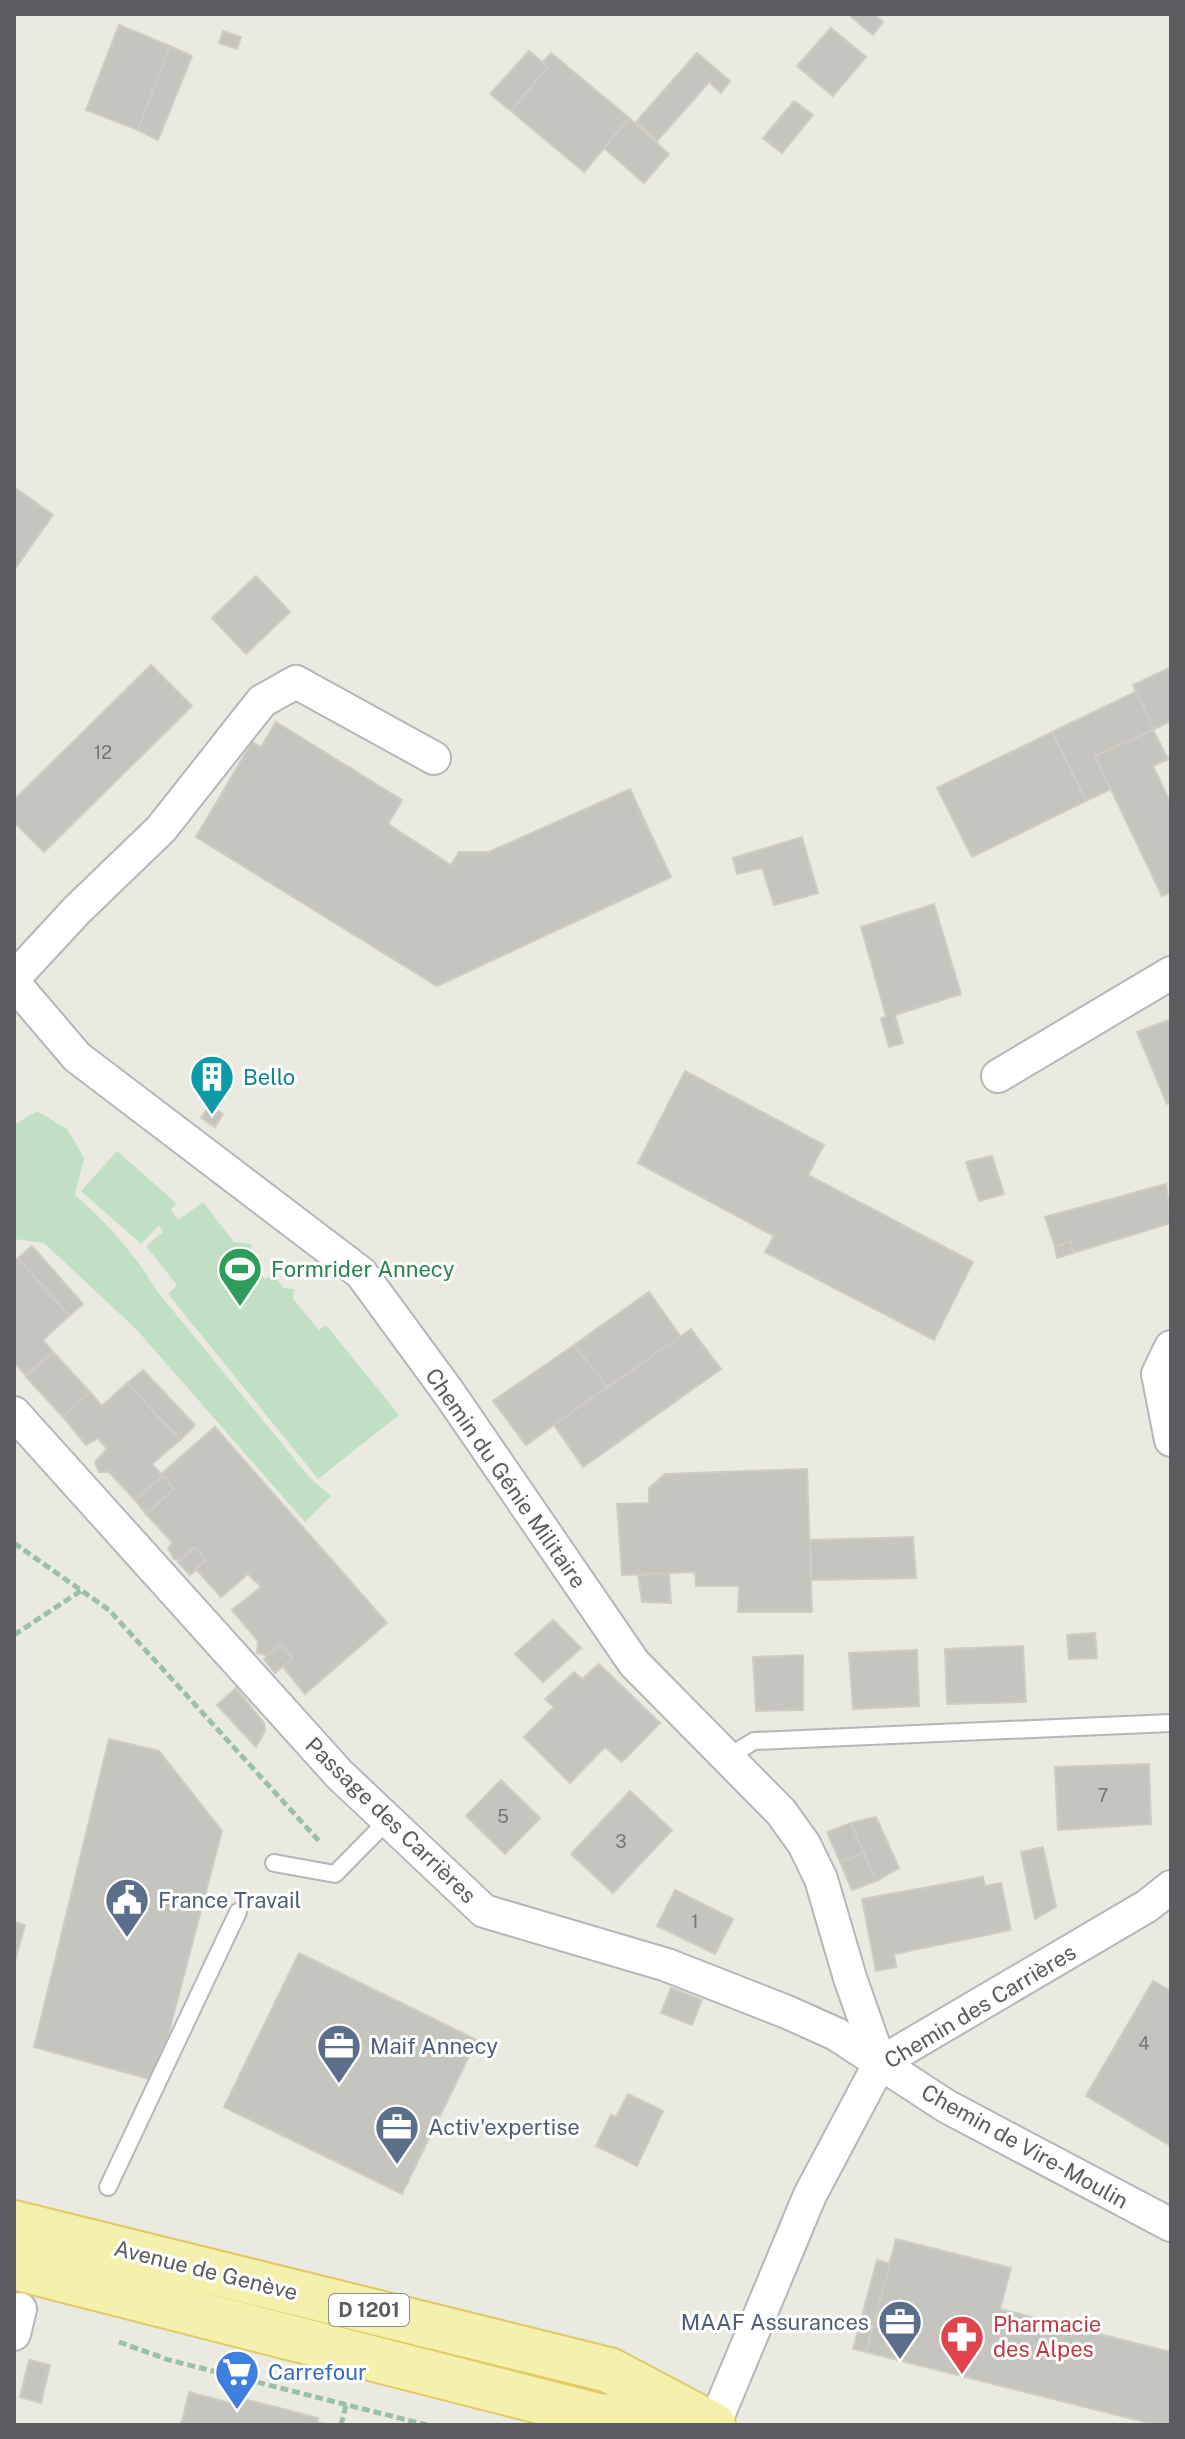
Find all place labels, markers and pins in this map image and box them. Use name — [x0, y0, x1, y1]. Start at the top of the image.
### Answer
building icon: Bello — [188, 1053, 236, 1116]
place label: Bello — [243, 1064, 295, 1090]
sports icon: Formrider Annecy — [216, 1245, 264, 1308]
place label: Formrider Annecy — [271, 1256, 455, 1282]
public building icon: France Travail — [103, 1876, 151, 1939]
place label: France Travail — [158, 1887, 301, 1913]
office icon: Maif Annecy — [315, 2022, 363, 2085]
place label: Maif Annecy — [370, 2033, 498, 2059]
office icon: Activ'expertise — [373, 2103, 421, 2166]
place label: Activ'expertise — [428, 2114, 580, 2140]
office icon: MAAF Assurances — [876, 2298, 924, 2361]
place label: MAAF Assurances — [681, 2309, 869, 2335]
place label: Pharmacie des Alpes — [993, 2311, 1101, 2362]
pharmacy icon: Pharmacie des Alpes — [938, 2313, 986, 2376]
supermarket icon: Carrefour — [213, 2348, 261, 2411]
place label: Carrefour — [268, 2359, 367, 2385]

